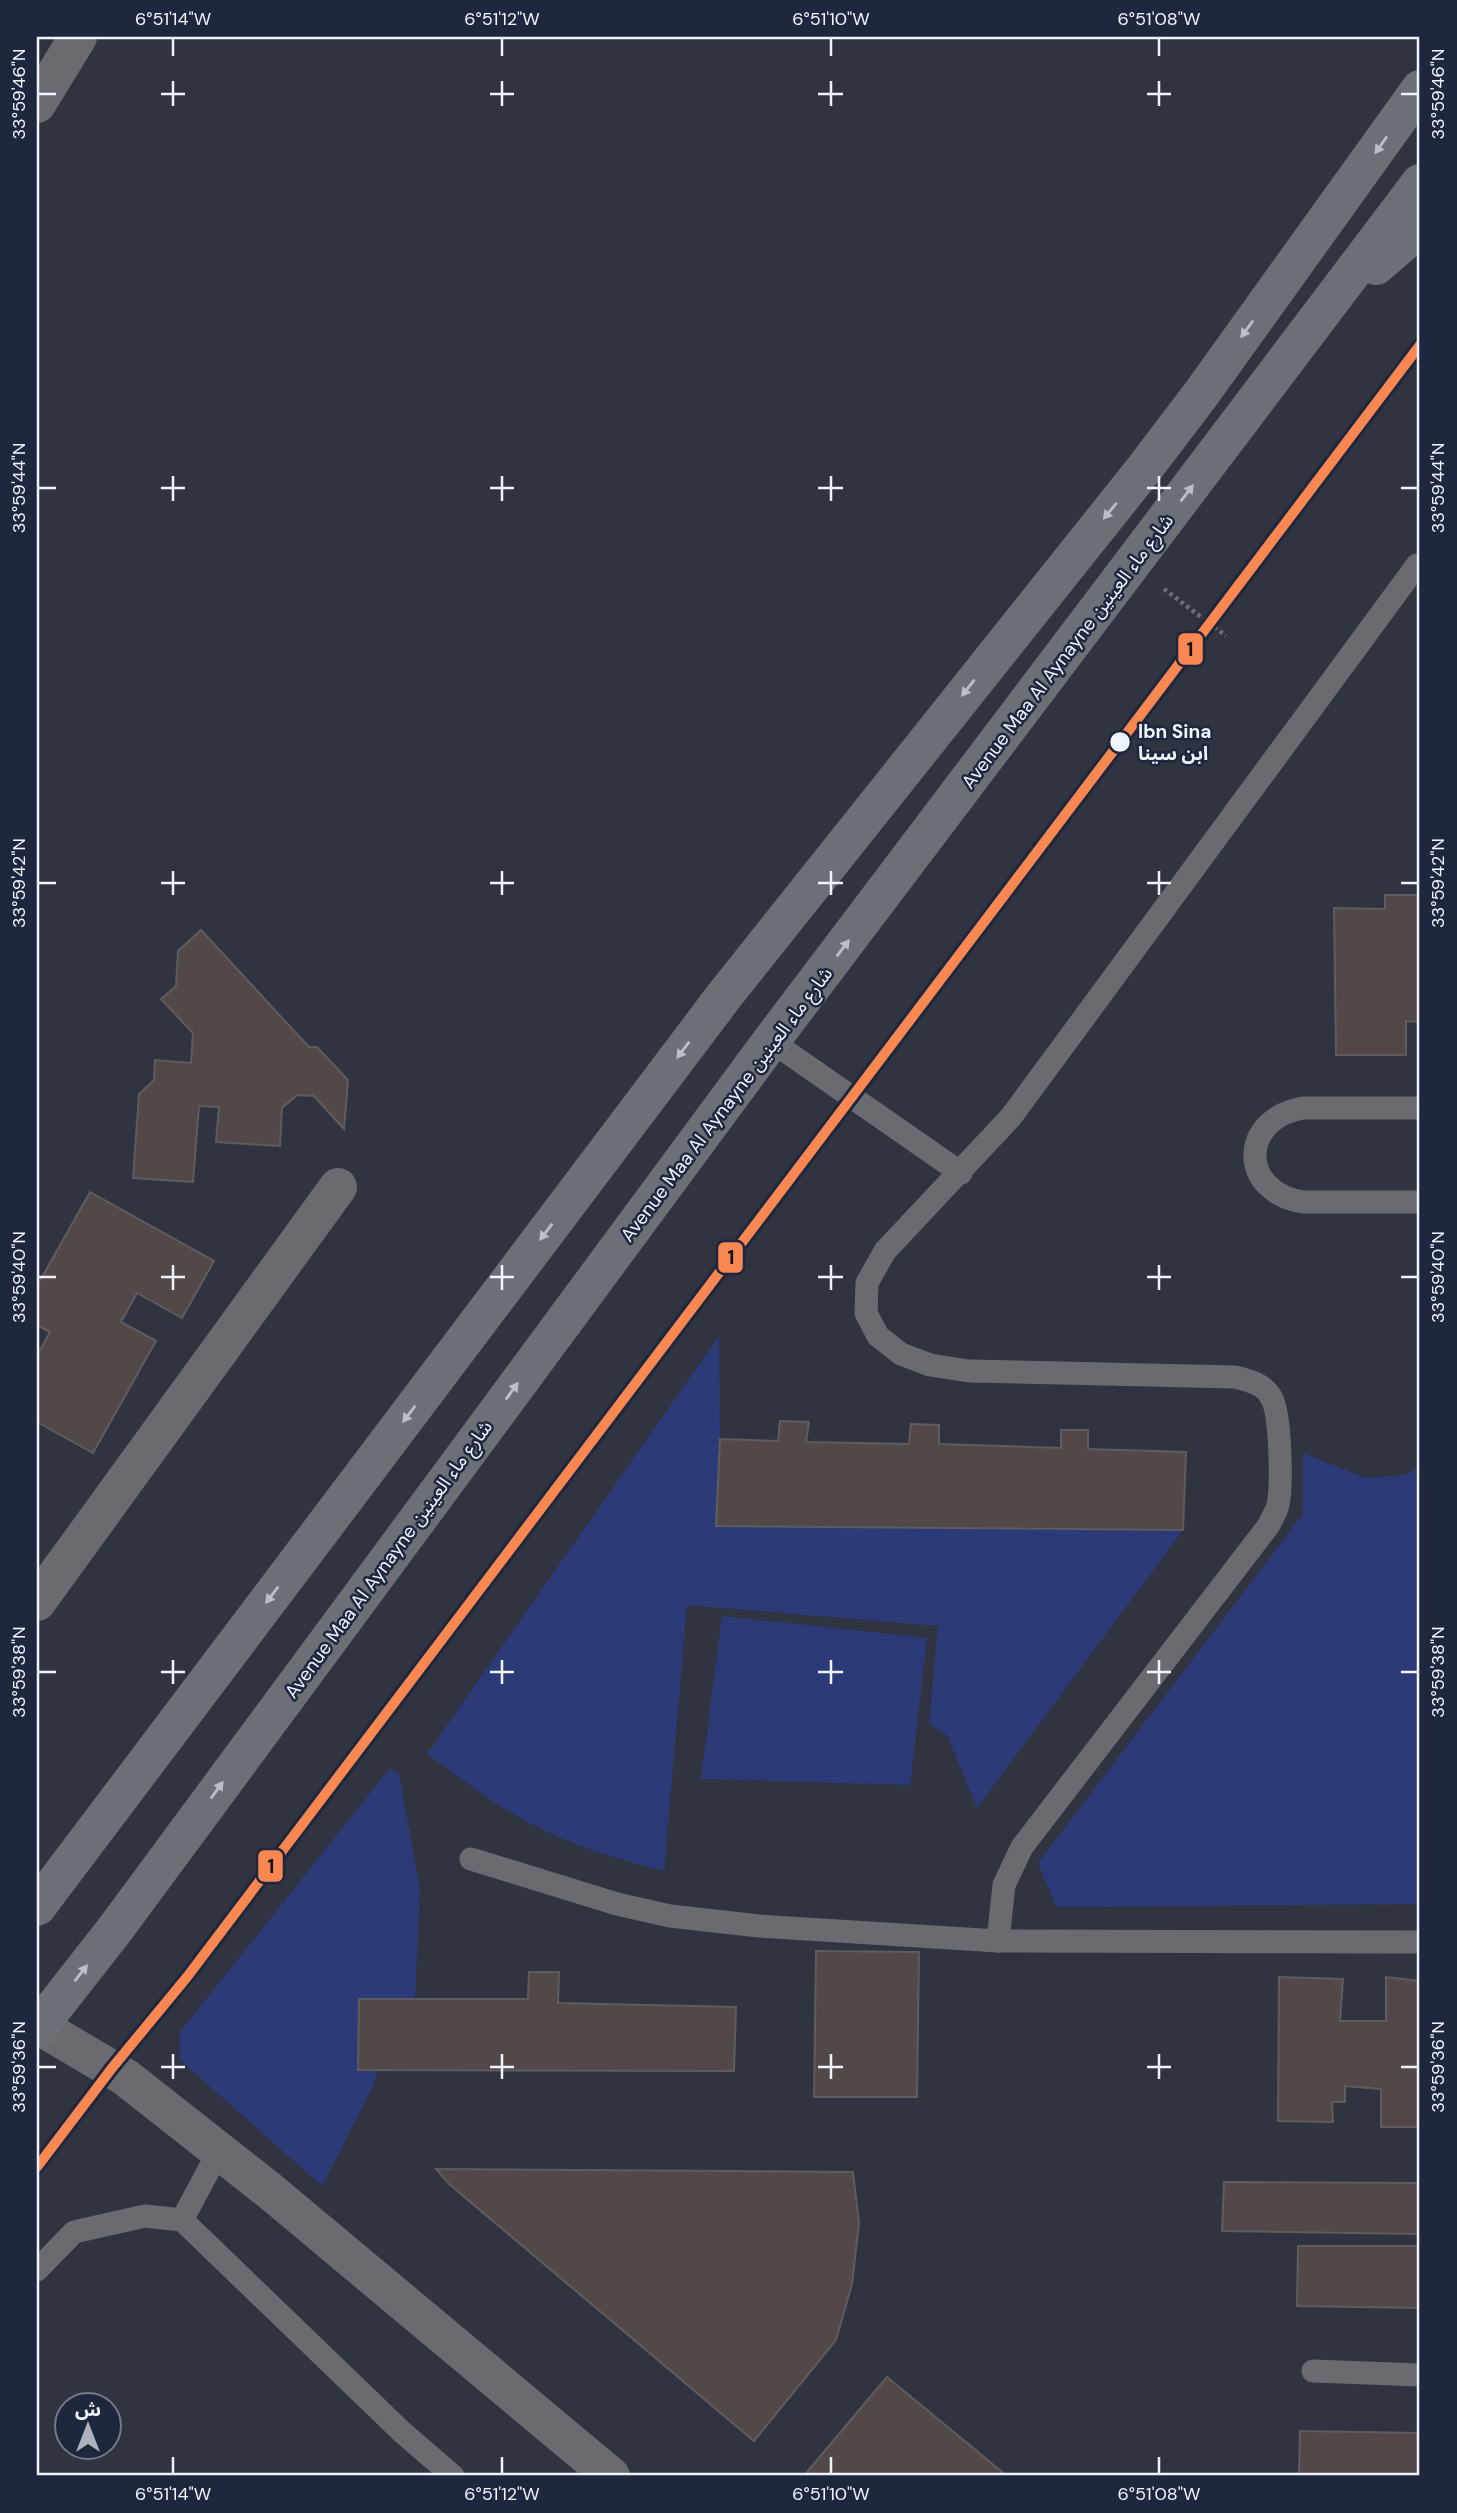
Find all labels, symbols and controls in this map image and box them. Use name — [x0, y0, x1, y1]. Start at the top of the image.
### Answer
text: 6°51'14"W — [135, 7, 211, 31]
text: 6°51'12"W — [464, 7, 540, 31]
text: 6°51'10"W — [792, 7, 870, 31]
text: 6°51'08"W — [1118, 7, 1200, 31]
text: 33°59'46"N — [7, 48, 31, 140]
text: 33°59'46"N — [1426, 48, 1450, 140]
one-way arrow — [1374, 136, 1388, 154]
one-way arrow — [1241, 320, 1255, 338]
text: 33°59'44"N — [7, 443, 31, 533]
text: 33°59'44"N — [1426, 443, 1450, 533]
one-way arrow — [1180, 483, 1194, 502]
one-way arrow — [1103, 502, 1118, 519]
street label: Avenue Maa Al Aynayne شارع ماء العينين — [956, 509, 1180, 794]
line badge: 1 — [1177, 632, 1204, 666]
text: 1 — [1187, 637, 1193, 662]
one-way arrow — [961, 679, 976, 697]
place label: Ibn Sina ابن سينا — [1138, 719, 1211, 766]
marker: Ibn Sina ابن سينا — [1108, 730, 1132, 754]
text: 33°59'42"N — [7, 838, 31, 928]
text: 33°59'42"N — [1426, 838, 1450, 928]
one-way arrow — [836, 939, 850, 957]
street label: Avenue Maa Al Aynayne شارع ماء العينين — [615, 962, 839, 1247]
one-way arrow — [675, 1041, 690, 1059]
one-way arrow — [539, 1223, 553, 1241]
text: 33°59'40"N — [7, 1231, 31, 1323]
text: 33°59'40"N — [1426, 1231, 1450, 1323]
line badge: 1 — [717, 1241, 744, 1274]
text: 1 — [728, 1245, 734, 1270]
one-way arrow — [505, 1382, 519, 1400]
one-way arrow — [402, 1404, 416, 1423]
street label: Avenue Maa Al Aynayne شارع ماء العينين — [279, 1415, 499, 1704]
one-way arrow — [265, 1586, 279, 1605]
text: 33°59'38"N — [7, 1626, 31, 1718]
text: 33°59'38"N — [1426, 1626, 1450, 1718]
one-way arrow — [210, 1781, 224, 1800]
line badge: 1 — [257, 1849, 284, 1883]
text: 1 — [268, 1854, 274, 1879]
one-way arrow — [73, 1964, 88, 1982]
text: 33°59'36"N — [7, 2021, 31, 2113]
text: 33°59'36"N — [1426, 2021, 1450, 2113]
north arrow — [52, 2390, 122, 2460]
text: ش — [75, 2397, 101, 2422]
text: 6°51'14"W — [135, 2482, 211, 2506]
text: 6°51'12"W — [464, 2482, 540, 2506]
text: 6°51'10"W — [792, 2482, 870, 2506]
text: 6°51'08"W — [1118, 2482, 1200, 2506]

